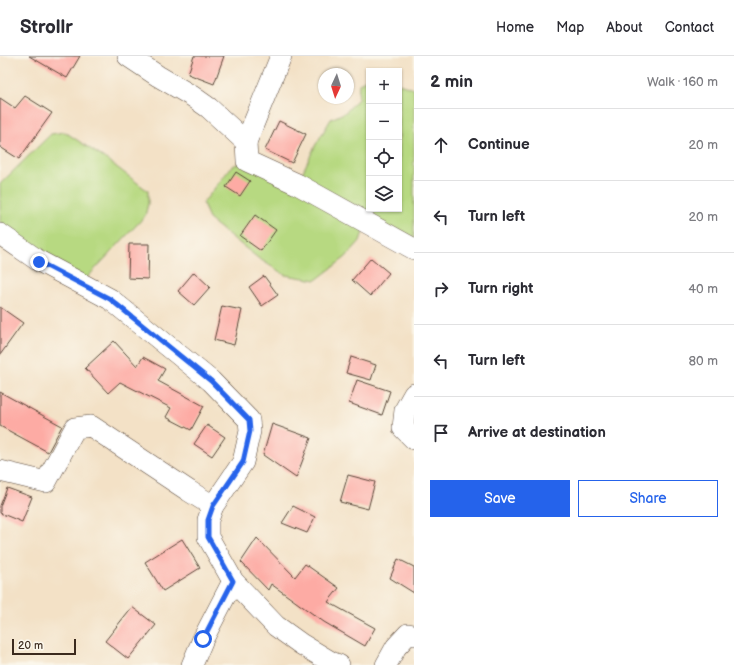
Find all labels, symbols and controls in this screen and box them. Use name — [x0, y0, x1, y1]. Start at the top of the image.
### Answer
text: Strollr — [20, 16, 73, 39]
text: Home — [496, 19, 534, 36]
text: Map — [556, 19, 584, 36]
text: About — [606, 19, 643, 36]
text: Contact — [665, 19, 714, 36]
north arrow — [318, 68, 354, 104]
map controls — [366, 68, 402, 212]
button: + — [366, 68, 402, 104]
text: 2 min — [430, 72, 473, 92]
text: Walk · 160 m — [647, 74, 718, 90]
button: − — [366, 104, 402, 140]
icon: ahead — [430, 134, 452, 156]
text: Continue — [468, 135, 530, 154]
text: 20 m — [688, 137, 718, 153]
button: locate — [366, 140, 402, 176]
button: layers — [366, 176, 402, 212]
icon: left — [430, 206, 452, 228]
text: Turn left — [468, 207, 525, 226]
text: 20 m — [688, 209, 718, 225]
route end — [30, 253, 48, 271]
icon: right — [430, 278, 452, 300]
text: Turn right — [468, 279, 533, 298]
text: 40 m — [688, 281, 718, 297]
icon: left — [430, 350, 452, 372]
text: Turn left — [468, 351, 525, 370]
text: 80 m — [689, 353, 718, 369]
icon: arrive — [430, 422, 452, 444]
text: Arrive at destination — [468, 423, 606, 442]
button: Save — [430, 480, 570, 517]
button: Share — [578, 480, 718, 517]
route start — [194, 630, 212, 648]
scale bar — [12, 637, 76, 656]
text: 20 m — [18, 639, 43, 652]

